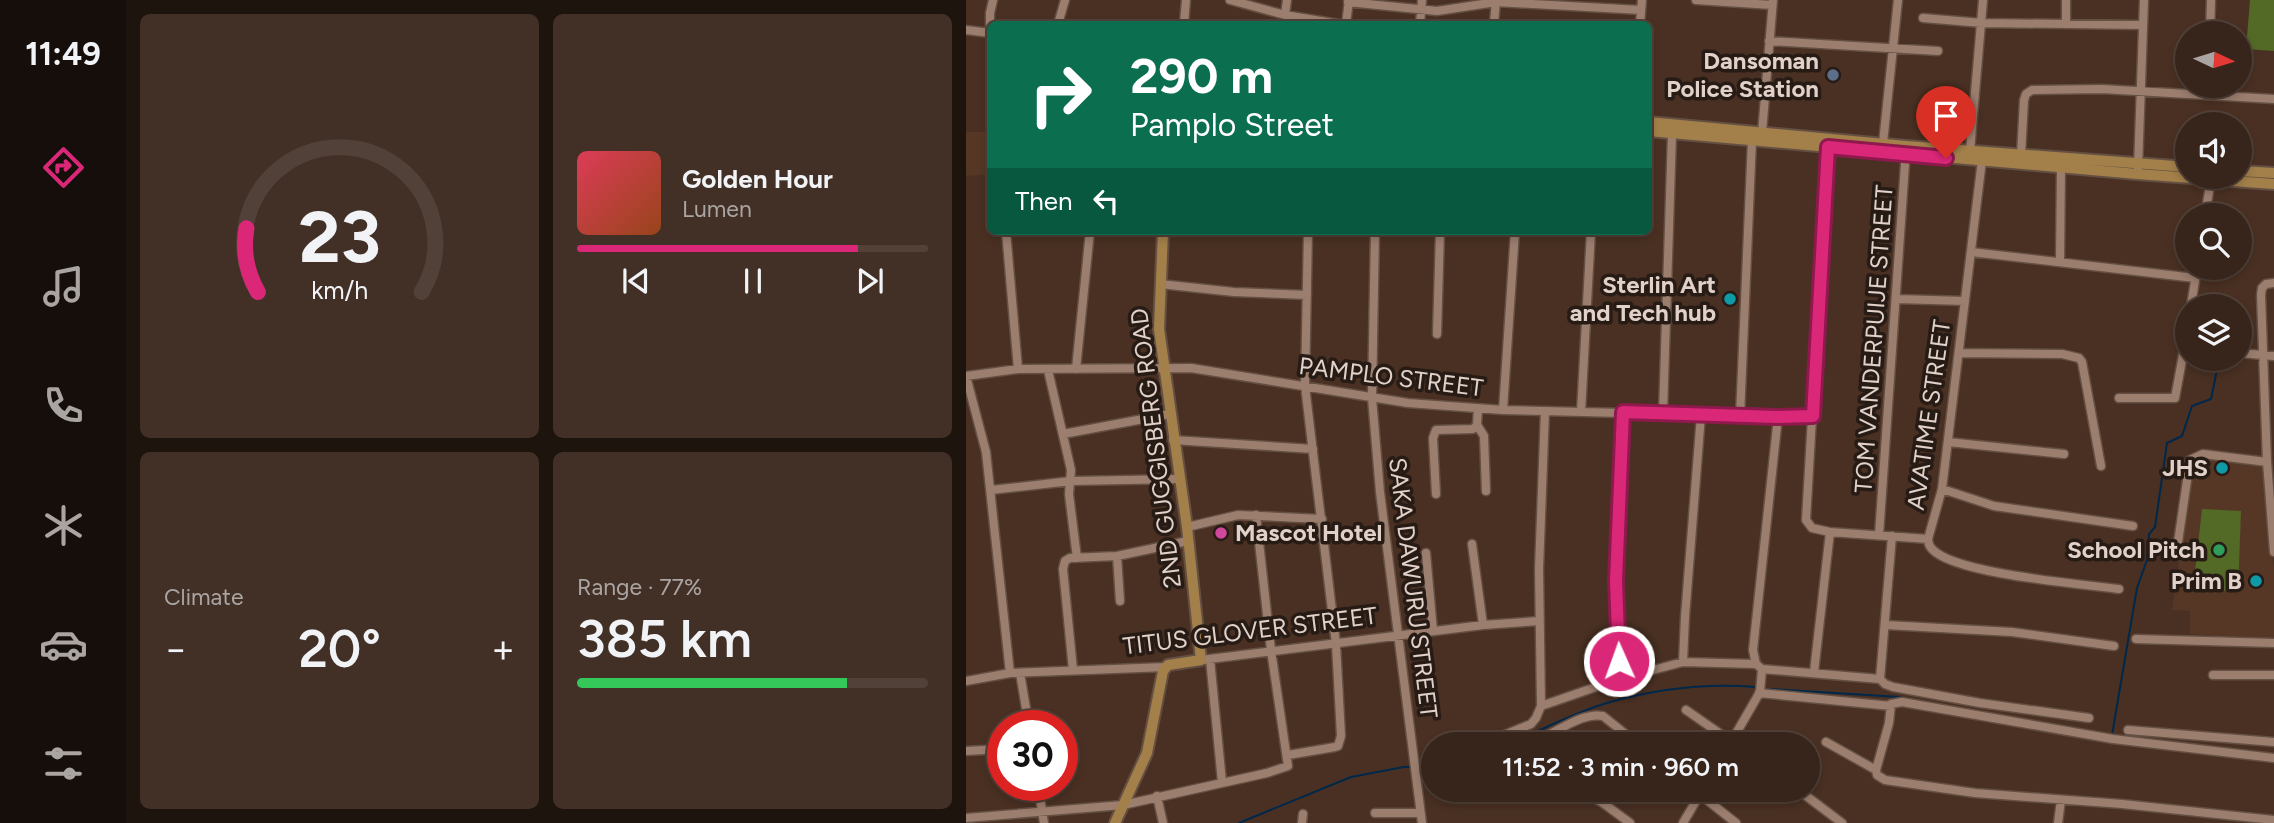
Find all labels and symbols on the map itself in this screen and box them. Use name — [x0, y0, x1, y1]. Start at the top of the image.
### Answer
north arrow — [2175, 21, 2252, 98]
place label: Dansoman Police Station — [1666, 46, 1819, 103]
marker: Dansoman Police Station — [1825, 67, 1841, 83]
pin — [1916, 86, 1976, 158]
street label: TOM VANDERPUIJE STREET — [1848, 184, 1899, 494]
place label: Sterlin Art and Tech hub — [1570, 270, 1716, 327]
marker: Sterlin Art and Tech hub — [1722, 291, 1738, 307]
street label: 2ND GUGGISBERG ROAD — [1124, 307, 1187, 589]
street label: AVATIME STREET — [1901, 318, 1956, 512]
street label: PAMPLO STREET — [1297, 351, 1485, 402]
place label: JHS — [2162, 453, 2208, 482]
street label: SAKA DAWURU STREET — [1383, 456, 1444, 720]
marker: JHS — [2214, 460, 2230, 476]
place label: Mascot Hotel — [1235, 518, 1383, 547]
marker: Mascot Hotel — [1213, 525, 1229, 541]
place label: School Pitch — [2067, 535, 2205, 564]
marker: School Pitch — [2211, 542, 2227, 558]
place label: Prim B — [2171, 566, 2242, 595]
marker: Prim B — [2248, 573, 2264, 589]
street label: TITUS GLOVER STREET — [1121, 601, 1379, 660]
position arrow — [1582, 624, 1656, 698]
speed limit sign: 30 — [987, 710, 1078, 801]

